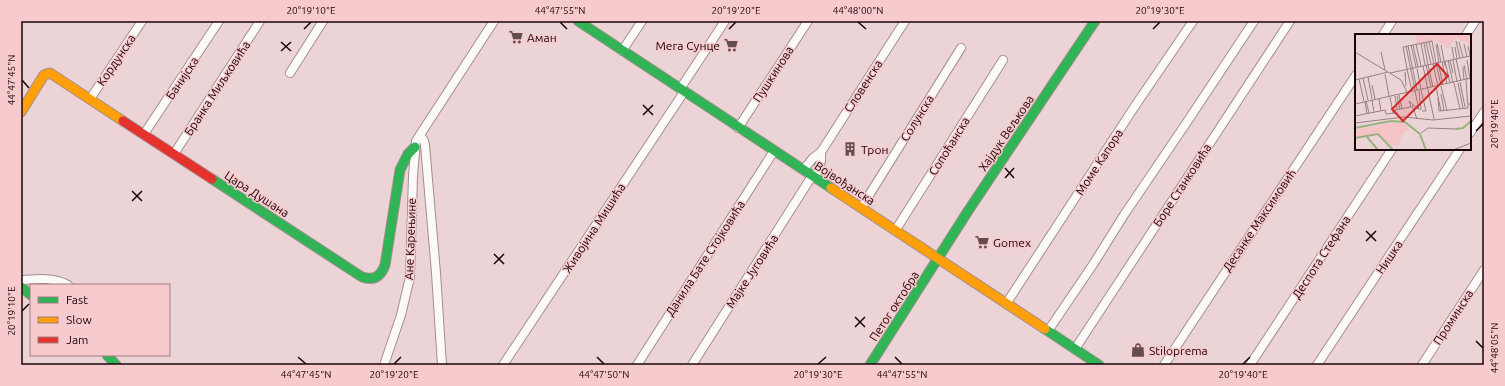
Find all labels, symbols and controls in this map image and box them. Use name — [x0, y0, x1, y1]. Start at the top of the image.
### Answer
text: 20°19'10"E — [286, 5, 336, 16]
text: 44°47'55"N — [535, 5, 585, 16]
text: 20°19'20"E — [711, 5, 761, 16]
text: 44°48'00"N — [833, 5, 883, 16]
text: 20°19'30"E — [1135, 5, 1185, 16]
supermarket icon: Аман — [508, 29, 524, 45]
place label: Аман — [527, 31, 557, 44]
street label: Кордунска — [94, 32, 138, 88]
inset map — [1355, 34, 1471, 150]
supermarket icon: Мега Сунце — [723, 37, 739, 53]
street label: Бранка Миљковића — [182, 38, 252, 138]
place label: Мега Сунце — [655, 39, 720, 52]
street label: Пушкинова — [750, 44, 796, 104]
street label: Банијска — [163, 54, 201, 102]
text: 44°47'45"N — [6, 55, 17, 105]
street label: Словенска — [841, 57, 885, 115]
street label: Солунска — [898, 92, 936, 144]
street label: Хајдук Вељкова — [976, 93, 1036, 173]
text: 20°19'40"E — [1489, 99, 1500, 149]
street label: Сопоћанска — [926, 114, 972, 178]
street label: Моме Капора — [1073, 127, 1125, 197]
building icon: Трон — [842, 141, 858, 157]
street label: Боре Станковића — [1150, 141, 1214, 229]
place label: Трон — [861, 143, 888, 156]
street label: Војвођанска — [812, 159, 878, 207]
street label: Десанке Максимовић — [1220, 166, 1298, 274]
street label: Цара Душана — [222, 168, 292, 220]
street label: Живојина Мишића — [560, 181, 628, 275]
street label: Ане Карењине — [402, 198, 418, 280]
street label: Данила Бате Стојковића — [663, 198, 747, 318]
street label: Деспота Стефана — [1289, 213, 1353, 301]
street label: Мајке Југовића — [723, 232, 781, 310]
supermarket icon: Gomex — [974, 234, 990, 250]
place label: Gomex — [993, 236, 1031, 249]
street label: Нишка — [1373, 238, 1405, 276]
street label: Петог октобра — [867, 269, 921, 343]
legend — [30, 284, 170, 356]
text: 20°19'10"E — [6, 286, 17, 336]
street label: Проминска — [1430, 287, 1476, 347]
text: Fast — [66, 293, 88, 306]
text: Slow — [66, 313, 92, 326]
text: 44°48'05"N — [1489, 323, 1500, 373]
text: Jam — [66, 333, 88, 346]
shop icon: Stiloprema — [1130, 342, 1146, 358]
place label: Stiloprema — [1149, 344, 1208, 357]
text: 44°47'45"N — [281, 369, 331, 380]
text: 20°19'20"E — [369, 369, 419, 380]
text: 44°47'50"N — [579, 369, 629, 380]
text: 20°19'30"E — [793, 369, 843, 380]
text: 44°47'55"N — [877, 369, 927, 380]
text: 20°19'40"E — [1218, 369, 1268, 380]

